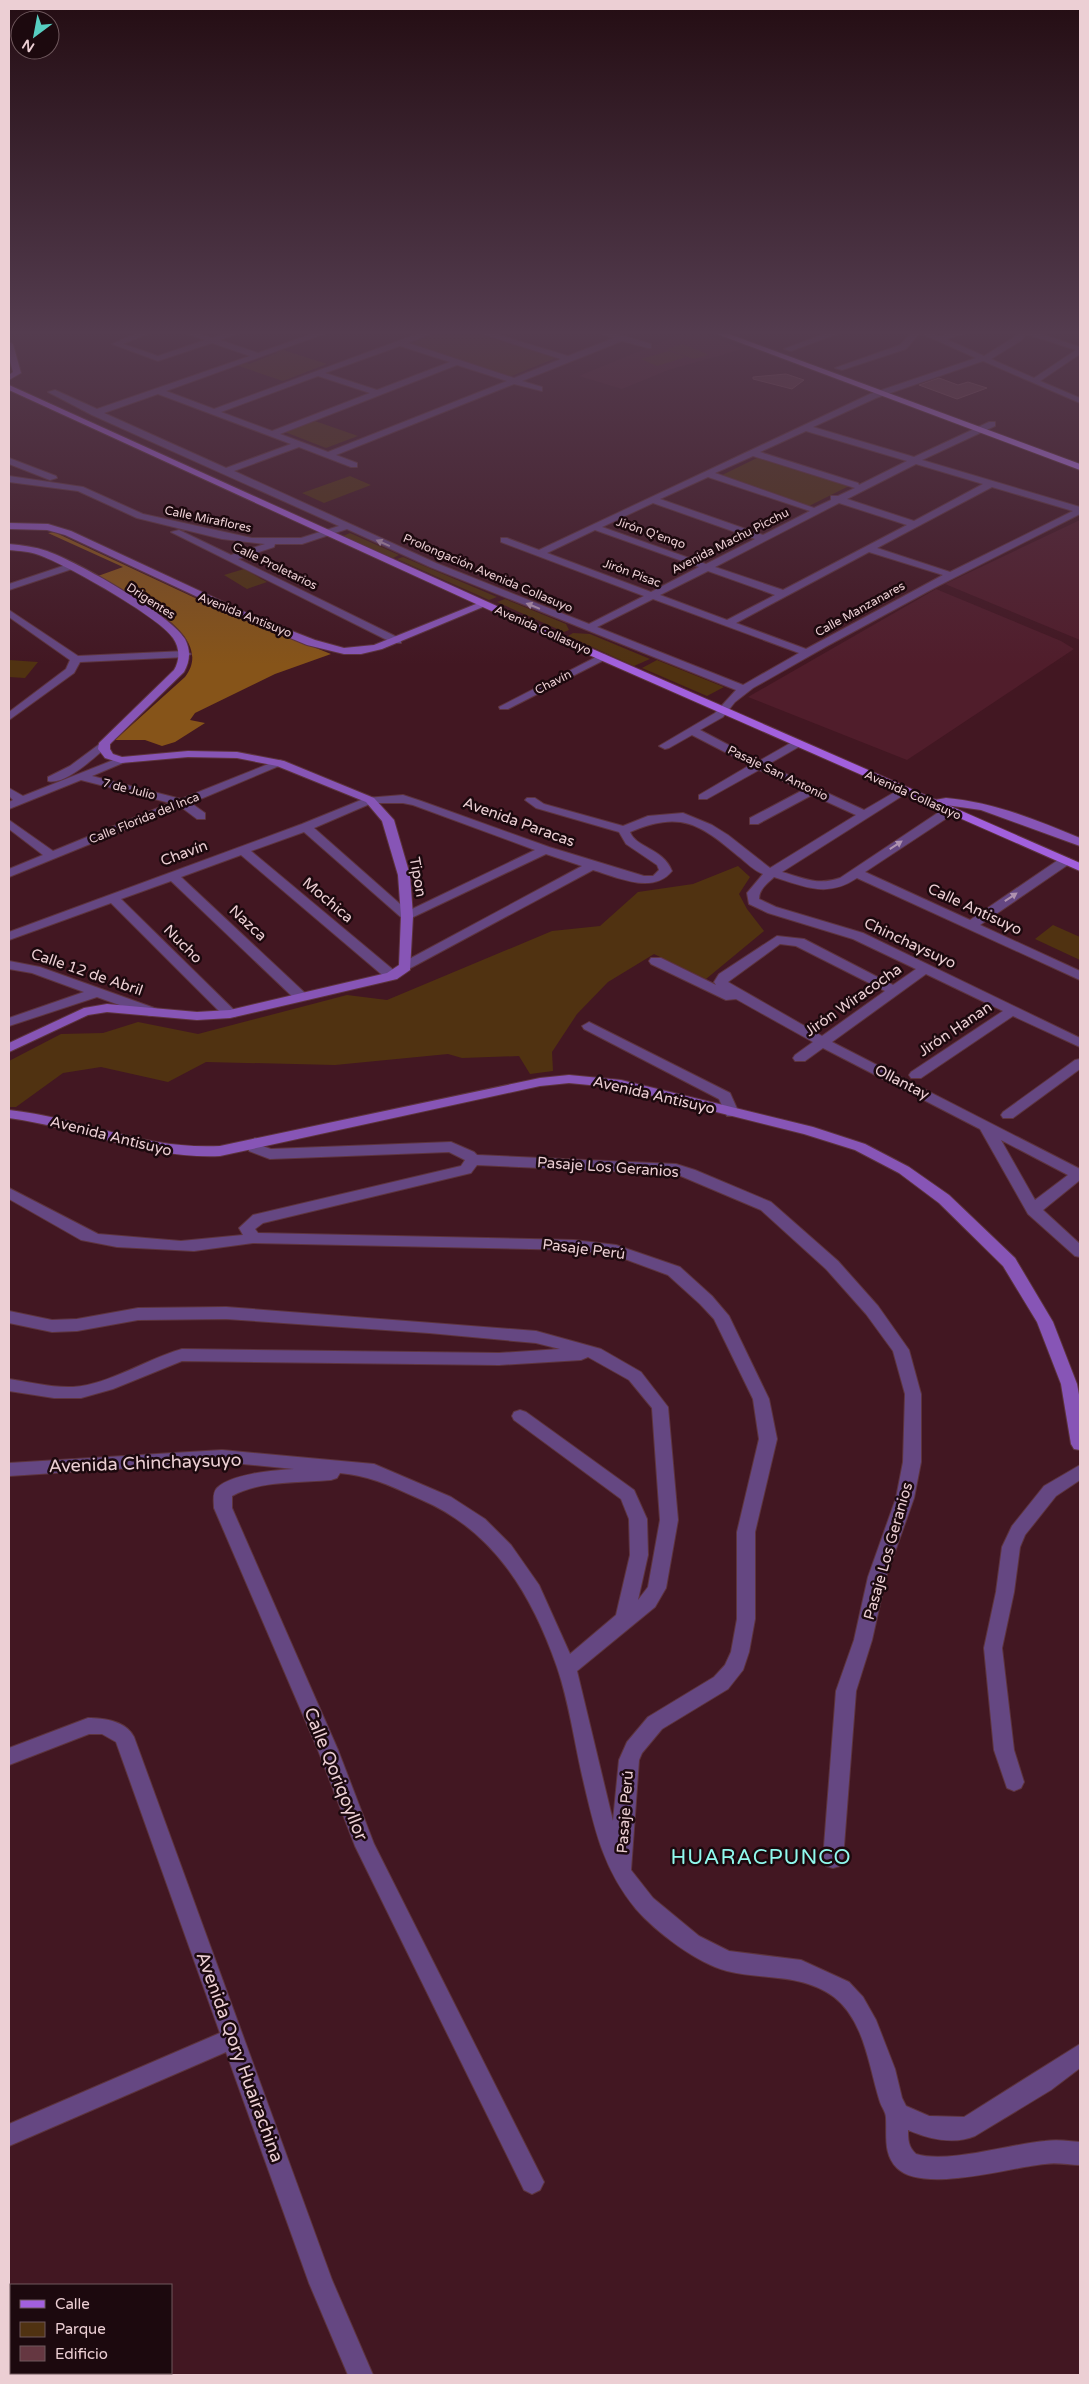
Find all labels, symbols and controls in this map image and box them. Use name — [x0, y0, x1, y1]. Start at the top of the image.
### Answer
north arrow — [10, 10, 60, 60]
text: N — [19, 35, 38, 56]
street label: Calle Miraflores — [163, 503, 253, 535]
street label: Avenida Machu Picchu — [669, 505, 791, 577]
street label: Jirón Q'enqo — [615, 515, 687, 551]
street label: Prolongación Avenida Collasuyo — [401, 531, 575, 615]
one-way arrow — [376, 538, 390, 546]
street label: Calle Proletarios — [230, 539, 320, 593]
street label: Jirón Pisac — [601, 556, 663, 590]
street label: Calle Manzanares — [813, 578, 907, 639]
street label: Drigentes — [124, 580, 178, 622]
street label: Avenida Antisuyo — [196, 590, 294, 640]
one-way arrow — [526, 601, 540, 609]
street label: Avenida Collasuyo — [493, 602, 593, 658]
street label: Chavín — [532, 667, 574, 697]
street label: Pasaje San Antonio — [726, 743, 830, 803]
street label: Avenida Collasuyo — [863, 767, 963, 823]
street label: 7 de Julio — [101, 776, 157, 802]
street label: Calle Florida del Inca — [87, 789, 201, 847]
street label: Avenida Paracas — [461, 793, 577, 851]
street label: Chavín — [158, 836, 210, 870]
one-way arrow — [889, 840, 903, 850]
street label: Tipon — [406, 856, 430, 898]
street label: Mochica — [299, 874, 357, 926]
street label: Calle Antisuyo — [925, 879, 1025, 939]
one-way arrow — [1004, 892, 1018, 902]
street label: Nazca — [226, 901, 270, 945]
street label: Chinchaysuyo — [861, 914, 959, 972]
street label: Nucho — [160, 921, 206, 967]
street label: Calle 12 de Abril — [29, 944, 145, 1000]
street label: Jirón Wiracocha — [801, 960, 905, 1040]
street label: Jirón Hanan — [915, 998, 995, 1060]
street label: Ollantay — [872, 1061, 932, 1103]
street label: Avenida Antisuyo — [591, 1072, 717, 1118]
street label: Avenida Antisuyo — [48, 1112, 174, 1160]
street label: Pasaje Los Geranios — [537, 1153, 679, 1181]
street label: Pasaje Perú — [542, 1235, 626, 1263]
street label: Avenida Chinchaysuyo — [48, 1449, 242, 1477]
street label: Pasaje Los Geranios — [860, 1480, 916, 1622]
street label: Calle Qoriqoyllor — [299, 1704, 373, 1844]
street label: Pasaje Perú — [613, 1770, 637, 1854]
district label: HUARACPUNCO — [670, 1845, 852, 1870]
street label: Avenida Qory Huairachina — [192, 1949, 288, 2165]
legend — [10, 2284, 172, 2374]
text: Calle — [55, 2295, 90, 2313]
text: Parque — [55, 2320, 106, 2338]
text: Edificio — [55, 2345, 108, 2363]

